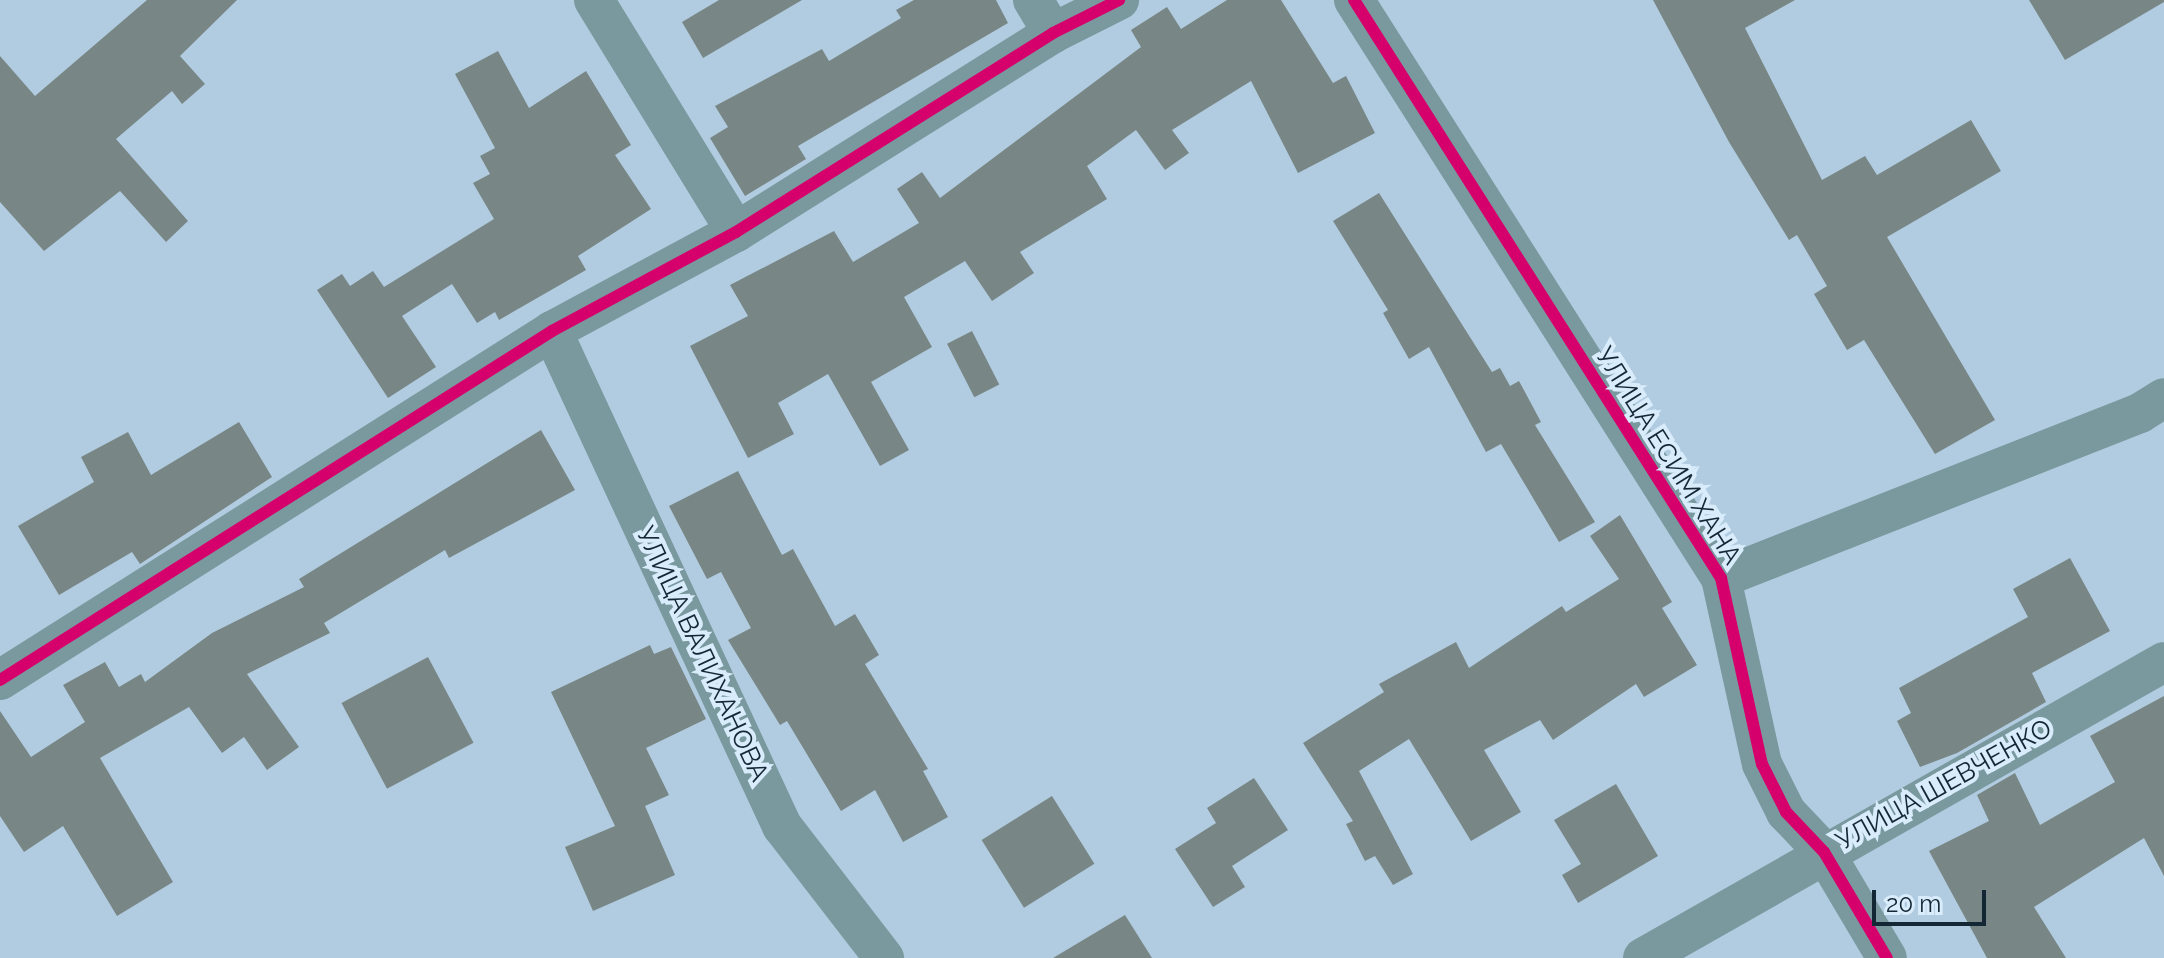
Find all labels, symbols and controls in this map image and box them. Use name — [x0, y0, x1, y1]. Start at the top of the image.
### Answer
street label: УЛИЦА ЕСИМ ХАНА — [1588, 341, 1748, 571]
street label: УЛИЦА ВАЛИХАНОВА — [629, 521, 775, 787]
street label: УЛИЦА ШЕВЧЕНКО — [1830, 713, 2058, 857]
scale bar — [1876, 874, 1990, 924]
text: 20 m — [1886, 889, 1941, 918]

